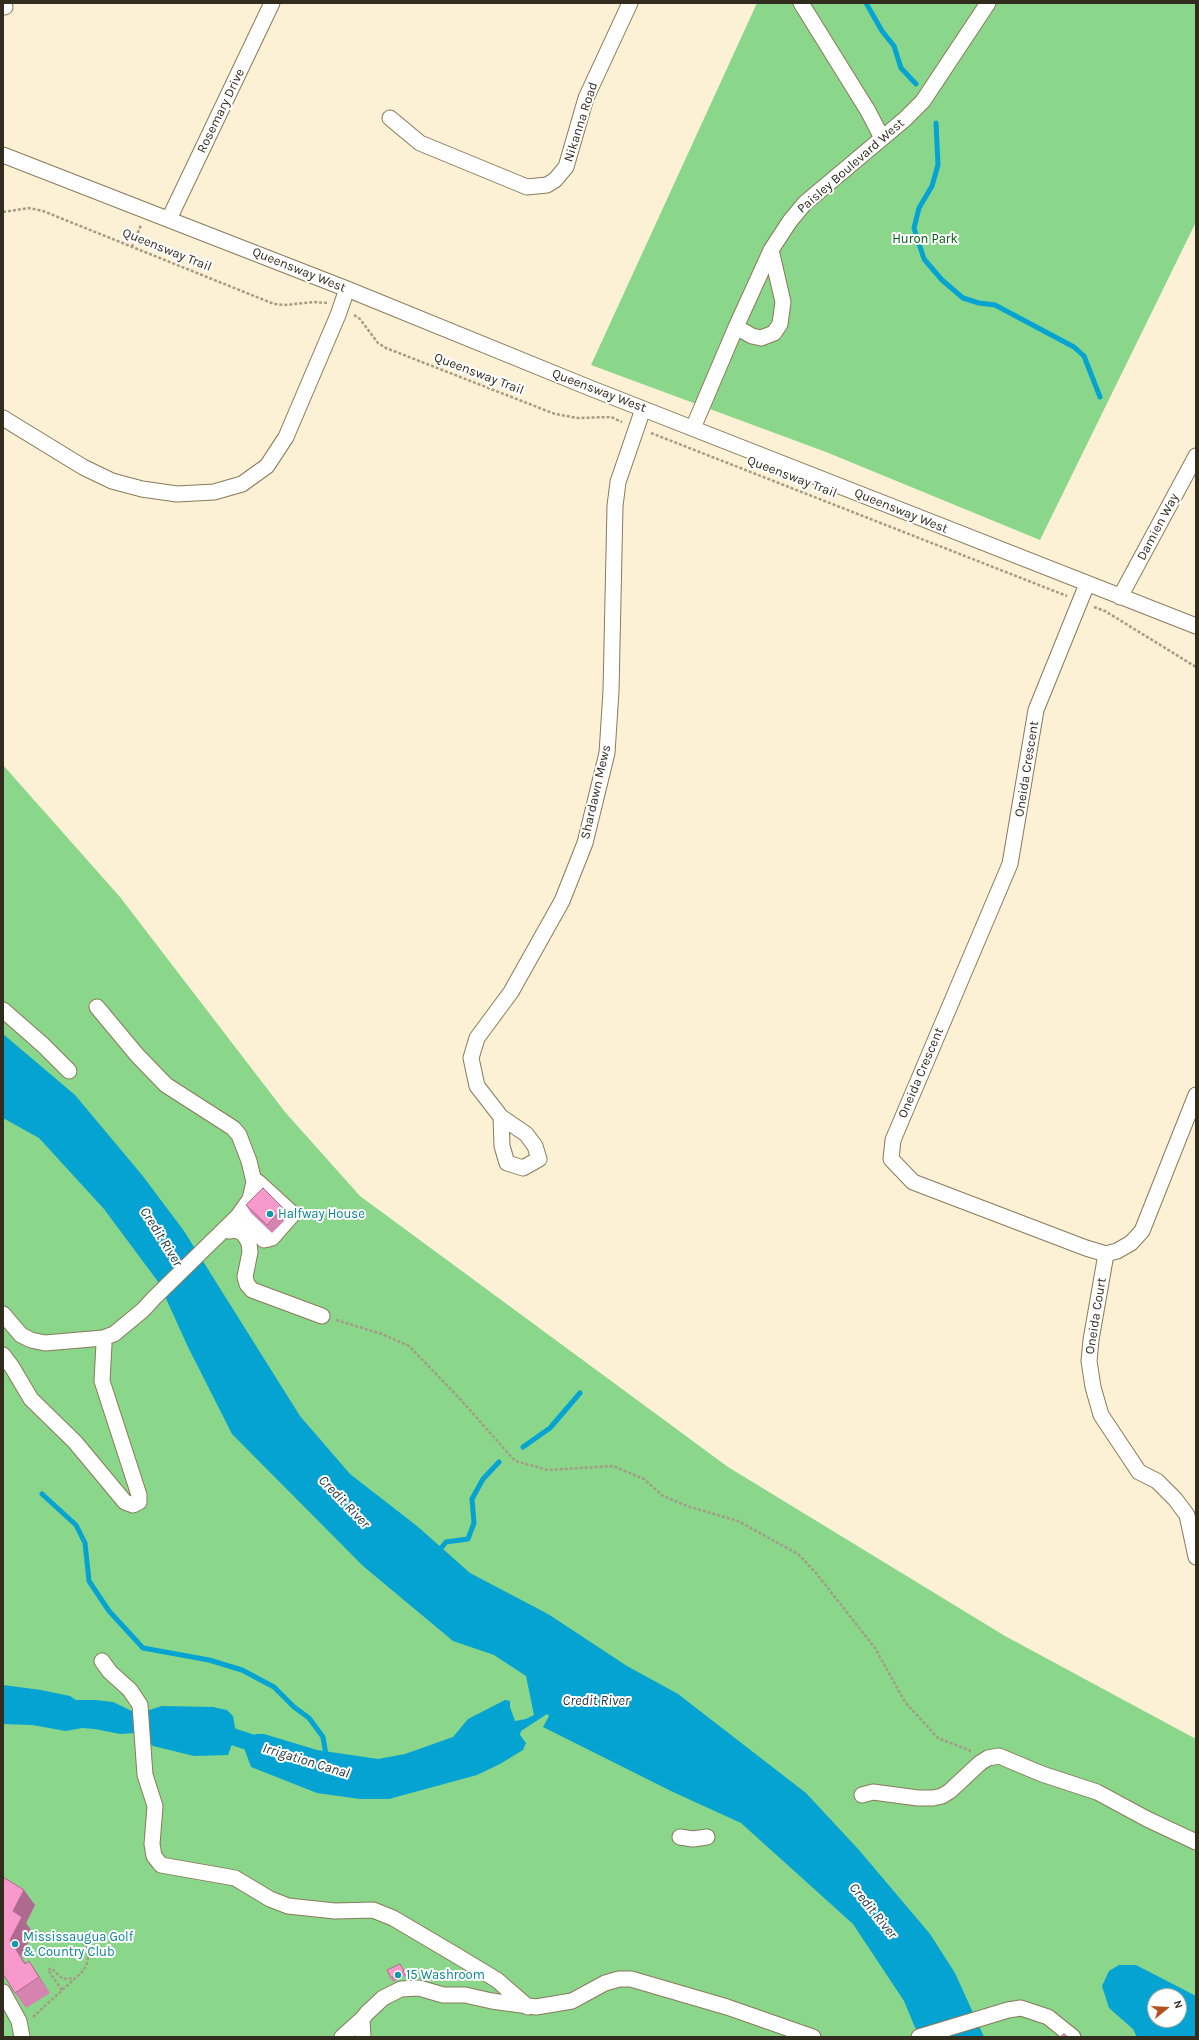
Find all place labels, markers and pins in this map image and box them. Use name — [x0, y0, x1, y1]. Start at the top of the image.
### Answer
place label: Halfway House — [278, 1206, 365, 1222]
marker: Halfway House — [265, 1209, 275, 1219]
place label: Mississaugua Golf & Country Club — [23, 1929, 133, 1960]
marker: Mississaugua Golf & Country Club — [10, 1939, 20, 1949]
place label: 15 Washroom — [406, 1967, 485, 1983]
marker: 15 Washroom — [393, 1970, 403, 1980]

